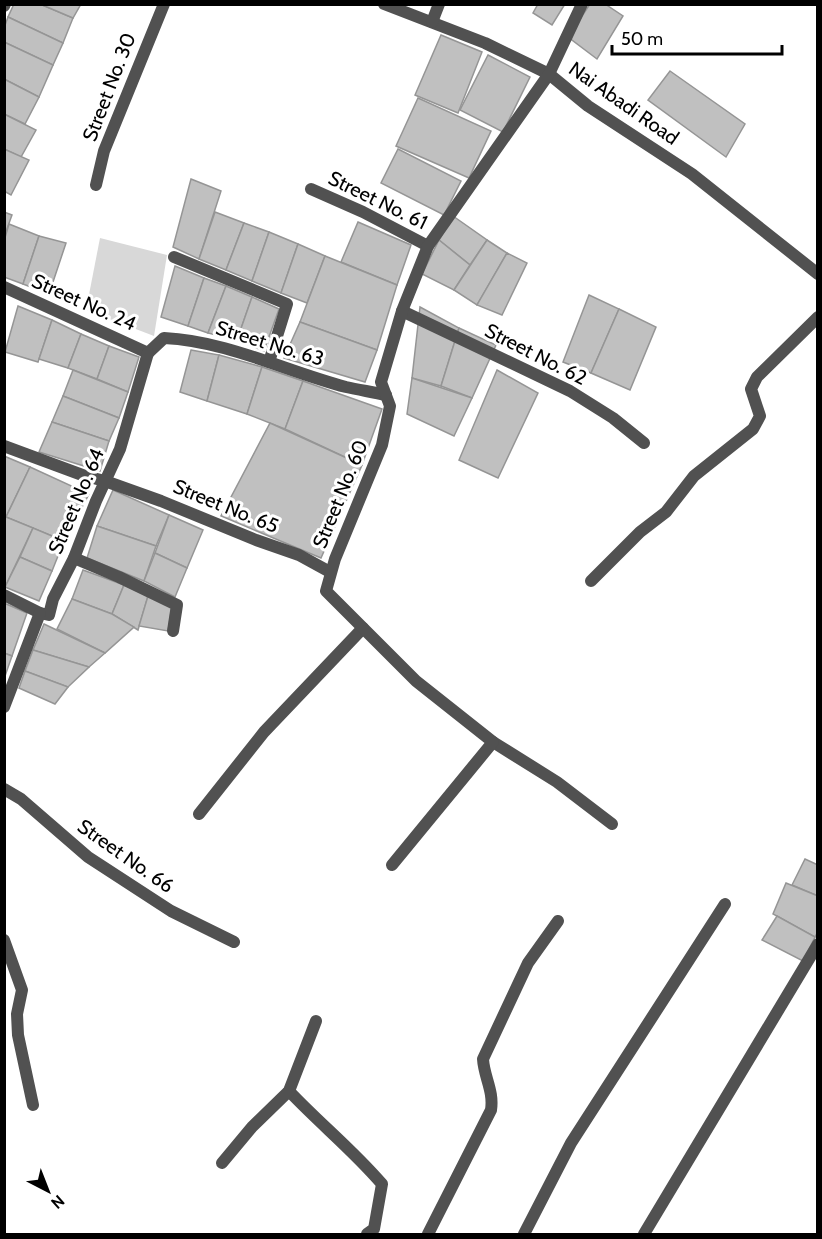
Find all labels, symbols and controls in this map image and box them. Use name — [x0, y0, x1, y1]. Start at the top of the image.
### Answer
scale bar — [612, 18, 782, 56]
text: 50 m — [621, 28, 663, 50]
street label: Street No. 30 — [77, 29, 141, 145]
street label: Nai Abadi Road — [564, 56, 684, 150]
street label: Street No. 61 — [325, 166, 431, 234]
street label: Street No. 24 — [28, 268, 140, 336]
street label: Street No. 63 — [213, 315, 327, 371]
street label: Street No. 62 — [481, 318, 591, 390]
street label: Street No. 60 — [307, 436, 373, 552]
street label: Street No. 64 — [43, 444, 109, 557]
street label: Street No. 65 — [170, 474, 282, 538]
street label: Street No. 66 — [73, 814, 179, 898]
north arrow — [18, 1161, 78, 1221]
text: N — [47, 1191, 68, 1213]

